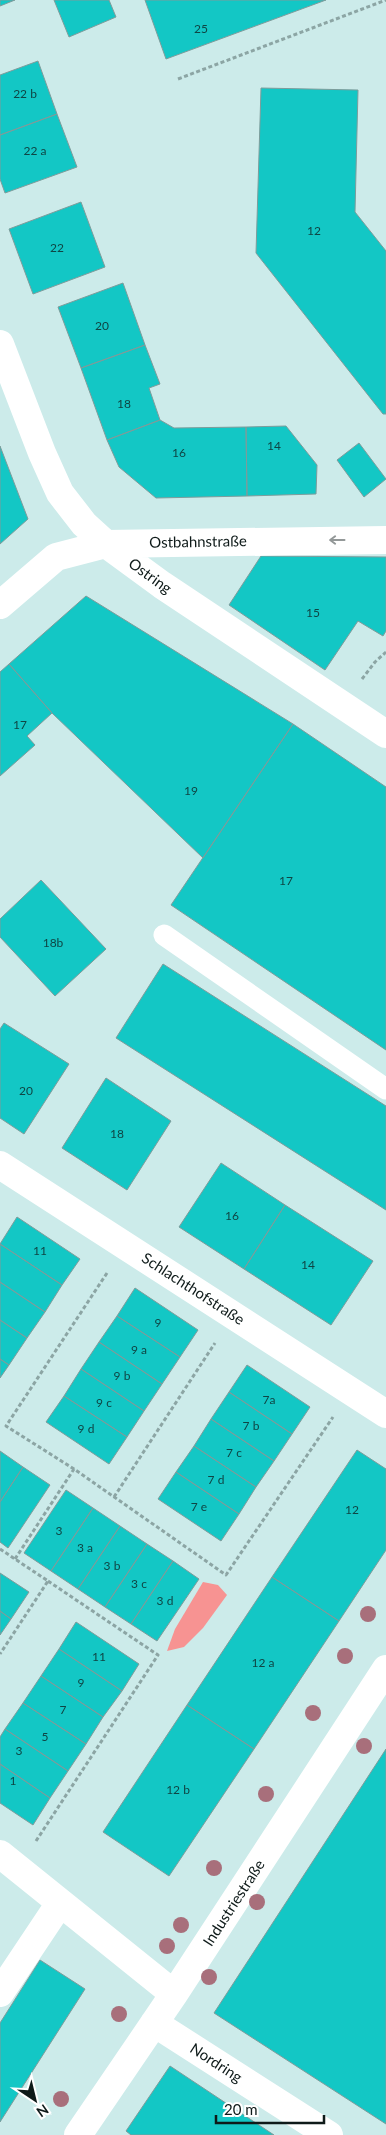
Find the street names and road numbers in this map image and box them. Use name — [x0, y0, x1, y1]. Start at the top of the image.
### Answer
street label: Ostbahnstraße — [149, 531, 247, 551]
street label: Ostring — [125, 554, 176, 597]
street label: Schlachthofstraße — [139, 1248, 248, 1328]
street label: Industriestraße — [199, 1856, 268, 1949]
street label: Nordring — [187, 2039, 246, 2086]

